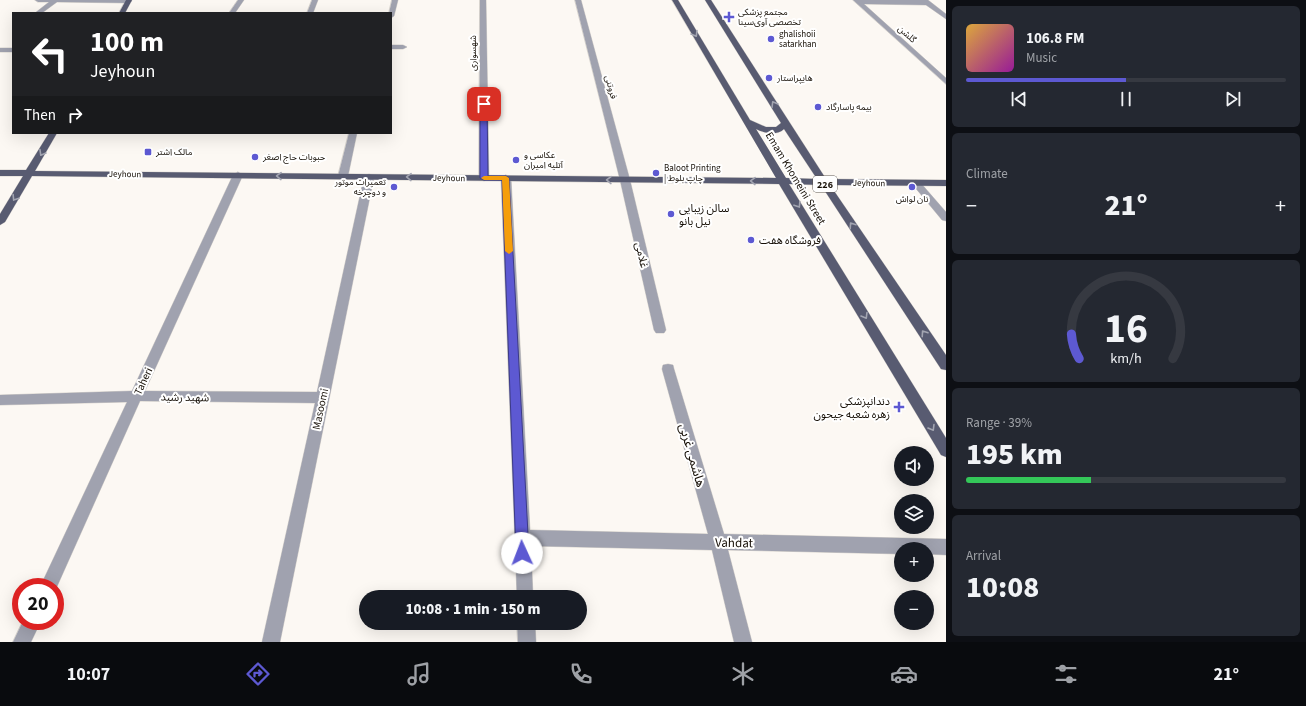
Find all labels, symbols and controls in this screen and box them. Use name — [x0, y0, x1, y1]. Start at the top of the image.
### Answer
place label: مجتمع پزشکی تخصصی آوی‌سینا — [738, 6, 801, 29]
marker: مجتمع پزشکی تخصصی آوی‌سینا — [723, 11, 735, 23]
text: 100 m — [90, 22, 164, 62]
street label: گلشن — [895, 23, 919, 46]
icon: left — [24, 28, 76, 80]
place label: ghalishoii satarkhan — [779, 28, 817, 51]
text: 106.8 FM — [1026, 28, 1084, 49]
one-way arrow — [691, 30, 698, 37]
marker: ghalishoii satarkhan — [766, 34, 776, 44]
street label: شهسواری — [467, 35, 480, 71]
text: Music — [1026, 49, 1057, 67]
text: Jeyhoun — [90, 59, 155, 84]
place label: هایپراستار — [776, 72, 813, 85]
marker: هایپراستار — [764, 73, 774, 83]
street label: فروتنی — [601, 74, 620, 100]
pin — [467, 87, 501, 121]
icon: previous — [1008, 88, 1030, 110]
icon: pause — [1115, 88, 1137, 110]
icon: next — [1222, 88, 1244, 110]
icon: arrive — [473, 93, 495, 115]
one-way arrow — [771, 101, 778, 108]
place label: بیمه پاسارگاد — [826, 101, 872, 114]
marker: بیمه پاسارگاد — [813, 102, 823, 112]
icon: right — [64, 104, 86, 126]
text: Then — [24, 105, 56, 126]
street label: Emam Khomeini Street — [762, 129, 829, 228]
place label: مالک اشتر — [155, 146, 193, 159]
marker: مالک اشتر — [143, 147, 153, 157]
one-way arrow — [39, 149, 46, 156]
place label: عکاسی و آتلیه امیران — [524, 149, 563, 172]
place label: حبوبات حاج اصغر — [262, 151, 325, 164]
marker: حبوبات حاج اصغر — [250, 152, 260, 162]
marker: عکاسی و آتلیه امیران — [511, 155, 521, 165]
place label: Baloot Printing | چاپ بلوط — [664, 162, 721, 185]
text: Climate — [966, 165, 1008, 183]
street label: Jeyhoun — [109, 168, 141, 181]
marker: Baloot Printing | چاپ بلوط — [651, 168, 661, 178]
one-way arrow — [276, 172, 282, 180]
street label: Jeyhoun — [433, 172, 465, 185]
one-way arrow — [406, 173, 412, 181]
one-way arrow — [606, 175, 612, 184]
place label: تعمیرات موتور و دوچرخه — [334, 176, 386, 199]
road number: 226 — [813, 176, 837, 192]
one-way arrow — [750, 177, 756, 185]
street label: Jeyhoun — [853, 177, 885, 190]
marker: تعمیرات موتور و دوچرخه — [389, 182, 399, 192]
marker: نان لواش — [907, 182, 917, 192]
text: 21° — [1104, 184, 1148, 227]
text: − — [966, 190, 977, 222]
text: + — [1275, 190, 1286, 222]
place label: نان لواش — [896, 193, 928, 206]
one-way arrow — [12, 194, 20, 201]
place label: سالن زیبایی نیل بانو — [679, 201, 730, 229]
one-way arrow — [793, 201, 800, 208]
marker: سالن زیبایی نیل بانو — [666, 209, 676, 219]
one-way arrow — [850, 222, 857, 229]
place label: فروشگاه هفت — [759, 233, 821, 248]
marker: فروشگاه هفت — [746, 235, 756, 245]
street label: غلامی — [631, 241, 652, 270]
text: 16 — [1104, 299, 1148, 359]
one-way arrow — [861, 312, 868, 319]
one-way arrow — [922, 330, 929, 337]
text: km/h — [1110, 348, 1142, 369]
street label: Taheri — [131, 365, 156, 397]
street label: Masoomi — [309, 387, 332, 431]
street label: شهید رشید — [161, 390, 210, 405]
place label: دندانپزشکی زهره شعبه جیحون — [814, 394, 890, 422]
marker: دندانپزشکی زهره شعبه جیحون — [893, 401, 905, 413]
text: Range · 39% — [966, 414, 1032, 432]
street label: هاشمی غربی — [674, 421, 710, 489]
one-way arrow — [928, 424, 935, 431]
text: 195 km — [966, 433, 1063, 476]
map controls — [894, 446, 934, 630]
button: sound — [894, 446, 934, 486]
button: layers — [894, 494, 934, 534]
position arrow — [501, 532, 543, 574]
street label: Vahdat — [715, 534, 754, 552]
button: + — [894, 542, 934, 582]
text: Arrival — [966, 547, 1001, 565]
text: 10:08 — [966, 566, 1039, 609]
speed limit sign: 20 — [12, 578, 64, 630]
button: − — [894, 590, 934, 630]
text: 10:08 · 1 min · 150 m — [406, 599, 540, 620]
icon: directions — [244, 660, 272, 688]
icon: music — [405, 660, 433, 688]
icon: phone — [567, 660, 595, 688]
icon: climate — [729, 660, 757, 688]
icon: car — [890, 660, 918, 688]
icon: filters — [1052, 660, 1080, 688]
text: 10:07 — [67, 662, 110, 687]
text: 21° — [1214, 662, 1239, 687]

